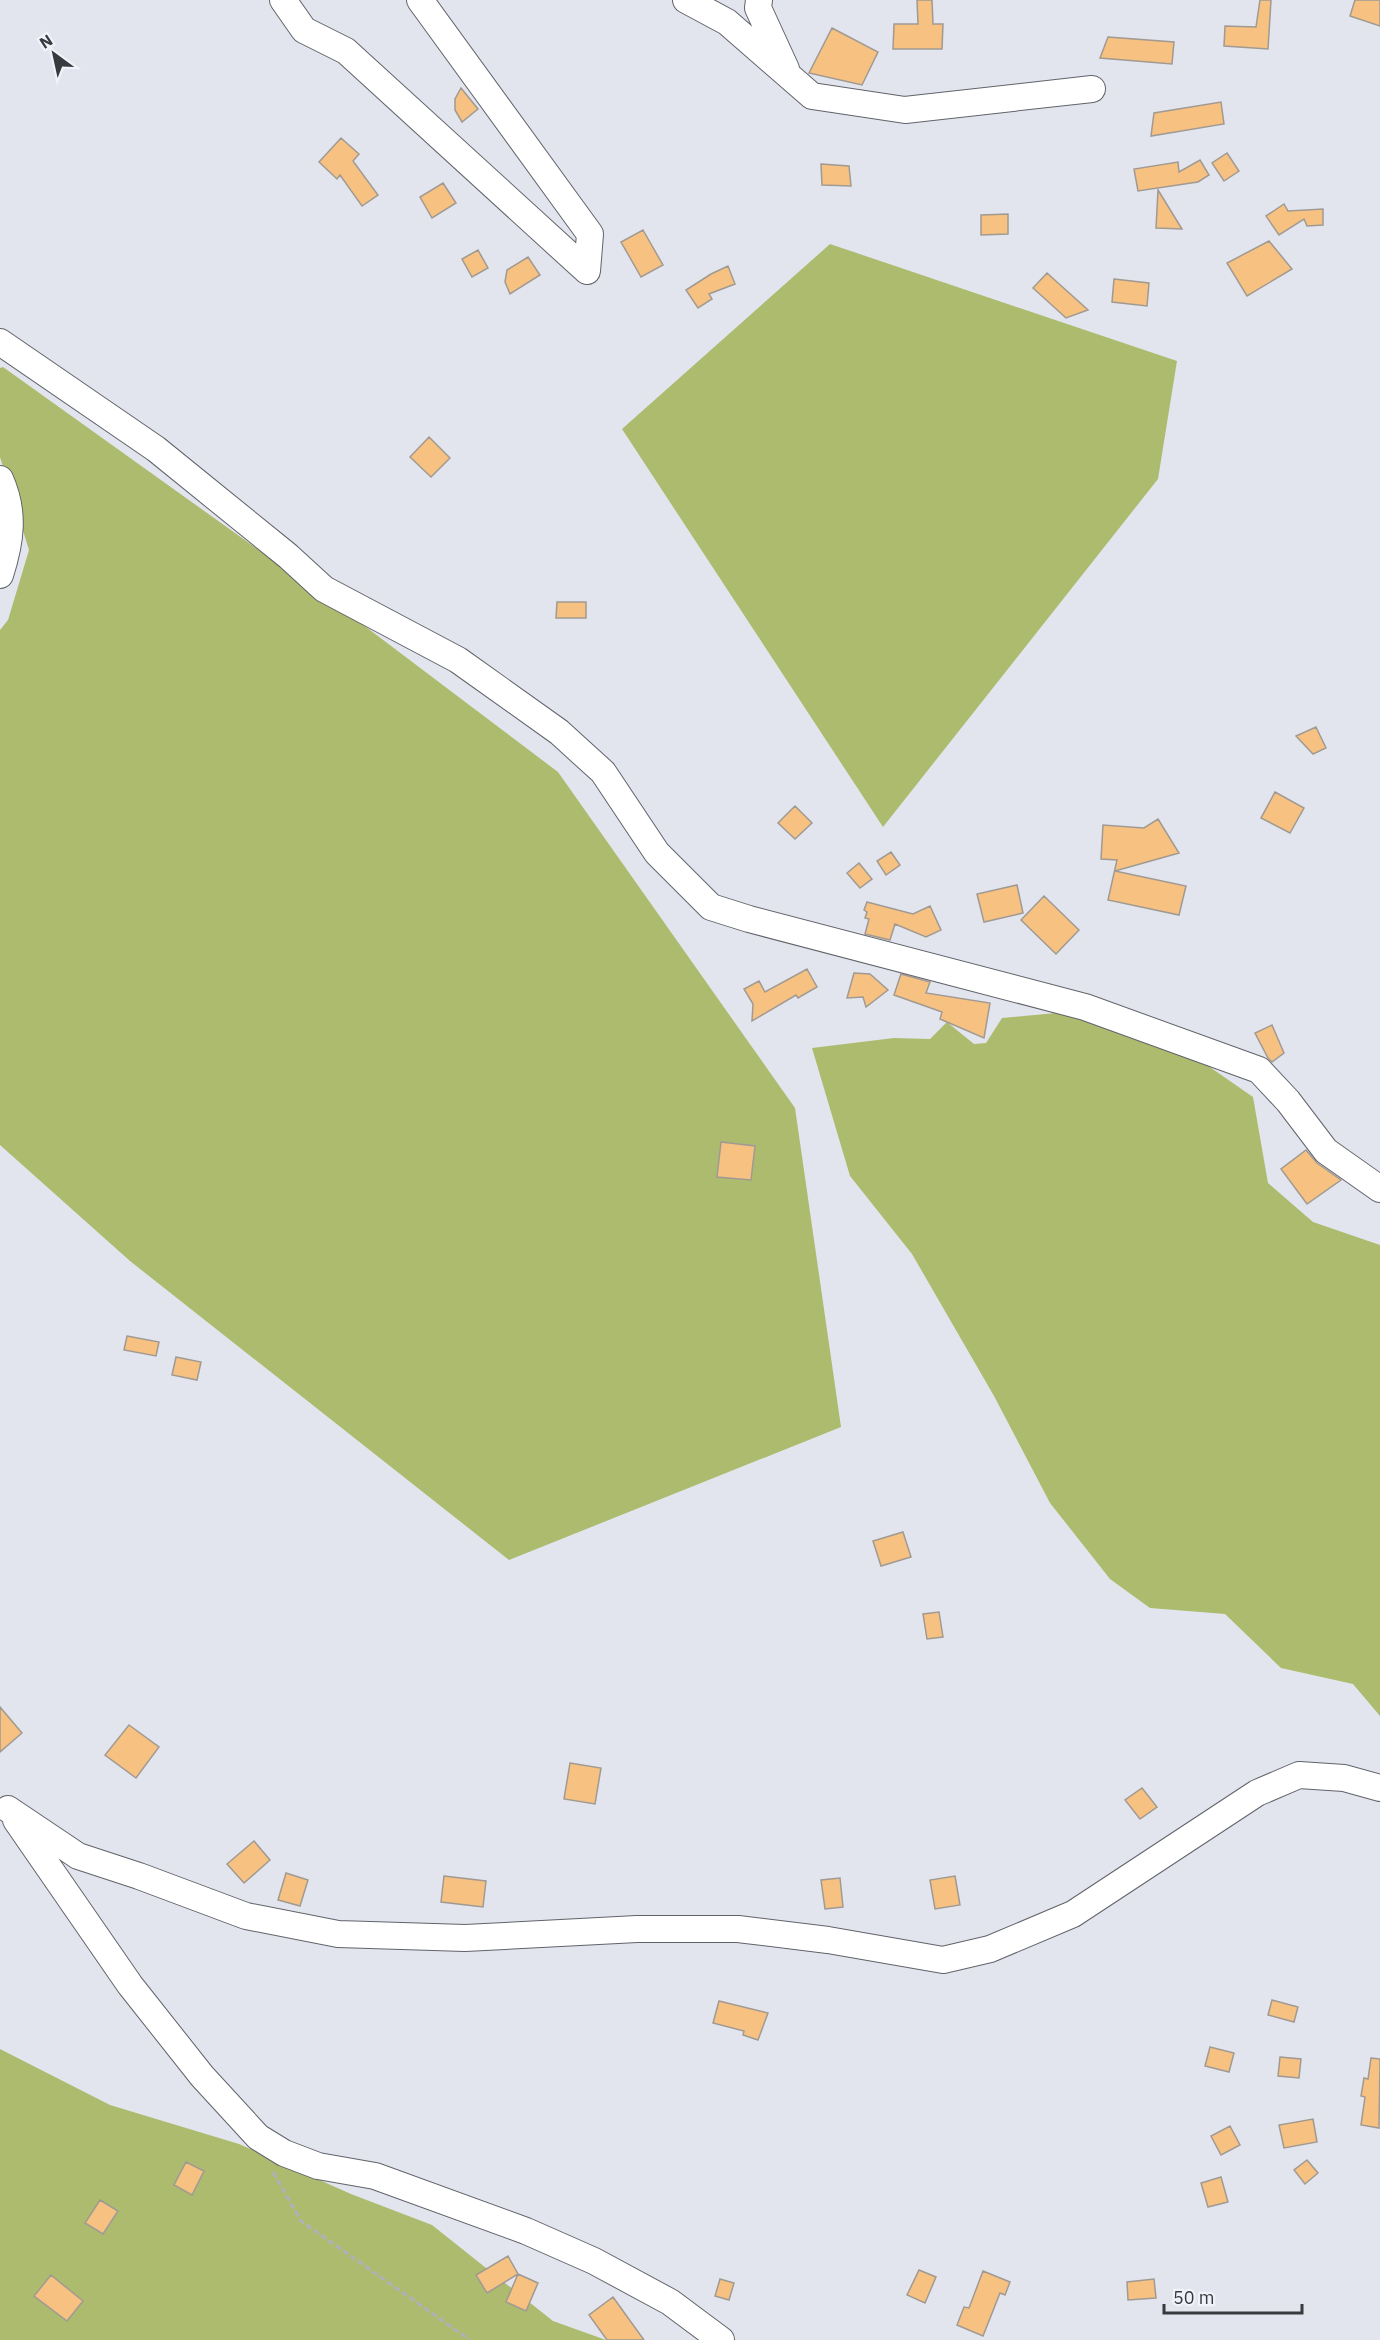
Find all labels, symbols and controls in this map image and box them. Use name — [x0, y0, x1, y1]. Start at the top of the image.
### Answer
north arrow — [24, 24, 84, 84]
text: N — [36, 30, 56, 53]
scale bar — [1164, 2277, 1302, 2315]
text: 50 m — [1173, 2286, 1215, 2309]

